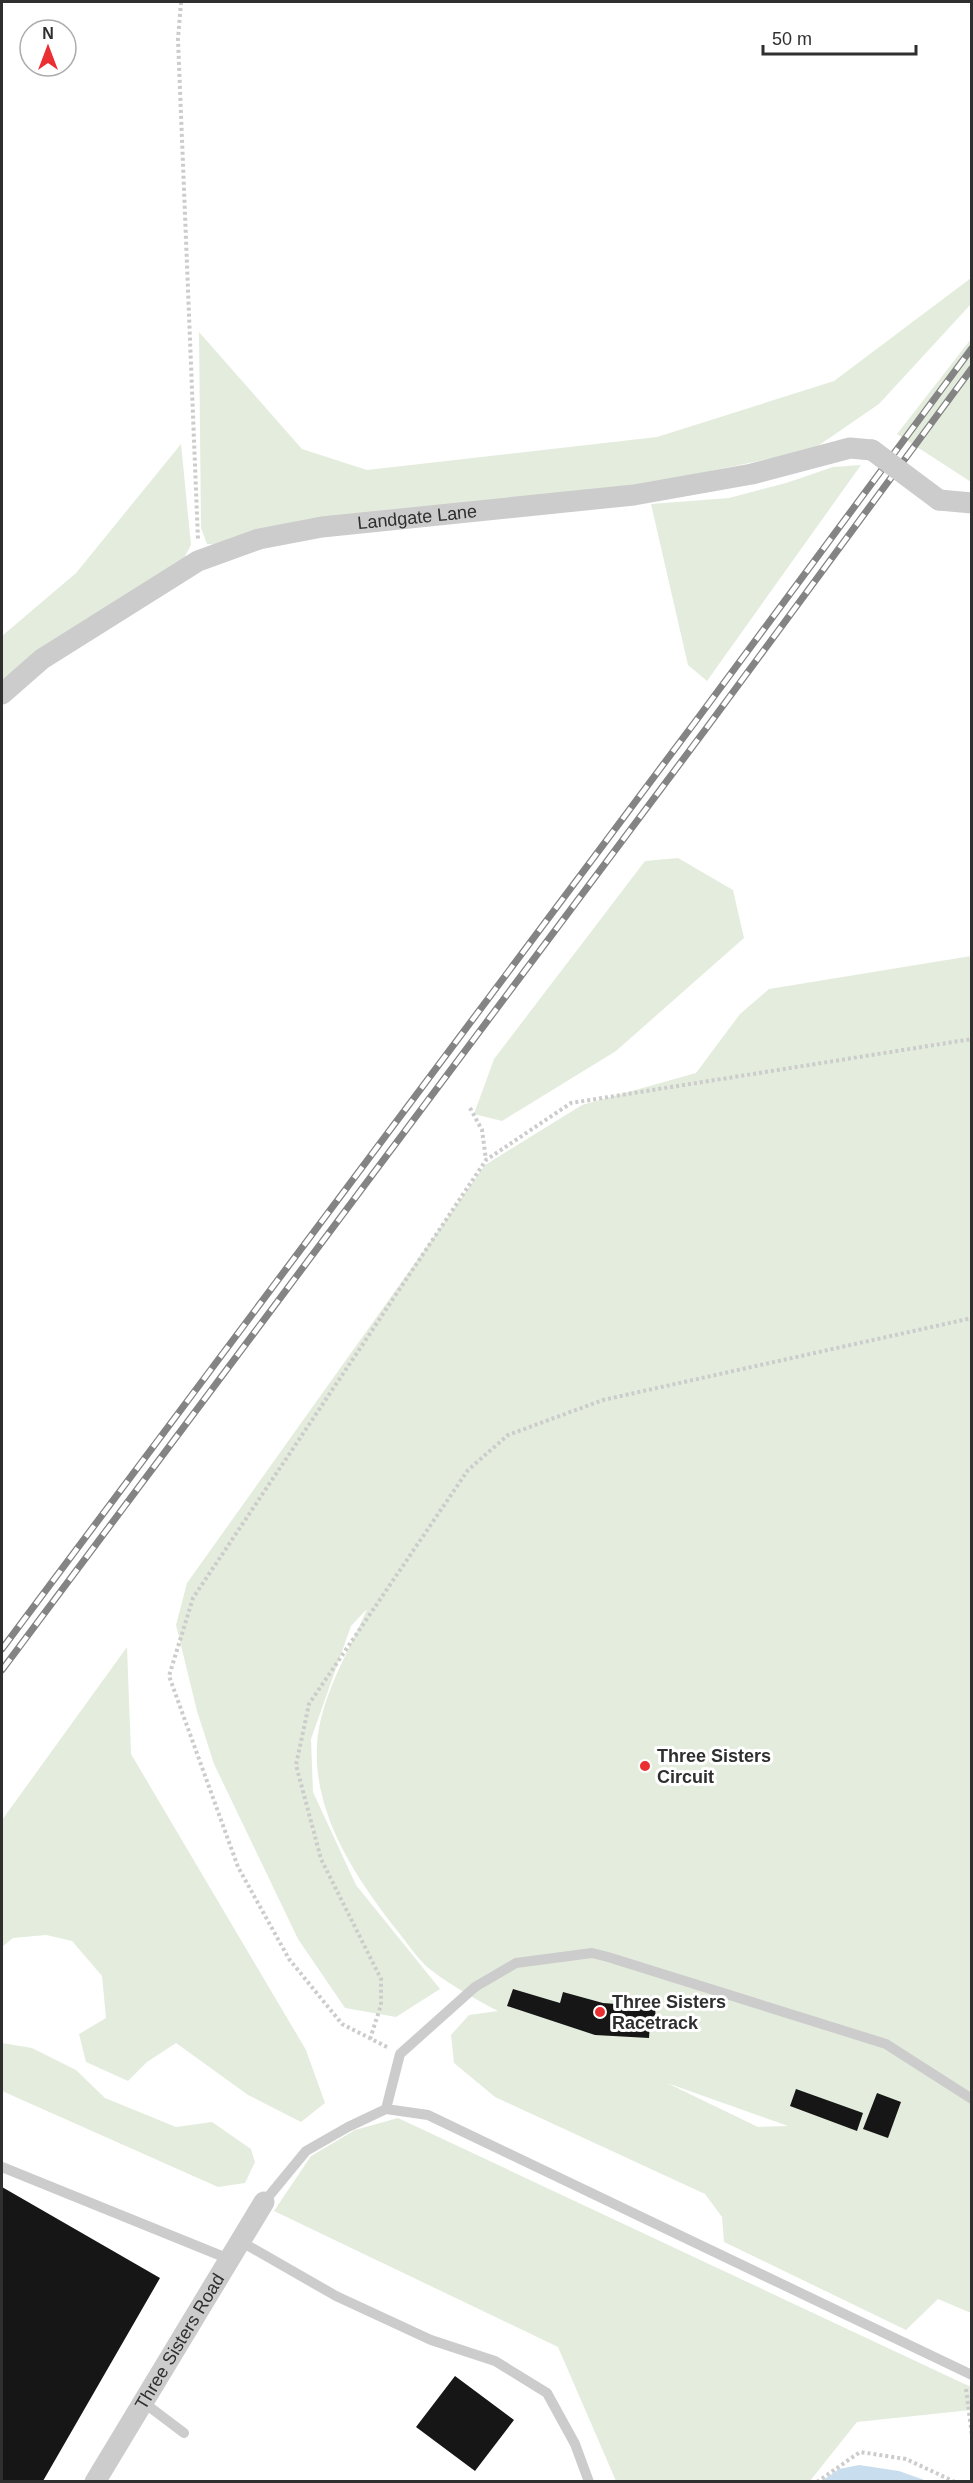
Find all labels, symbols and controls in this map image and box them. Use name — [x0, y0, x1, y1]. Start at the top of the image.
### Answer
north arrow — [18, 18, 78, 78]
scale bar — [763, 18, 916, 56]
text: N — [42, 25, 54, 42]
text: 50 m — [772, 29, 812, 49]
street label: Landgate Lane — [356, 501, 478, 533]
place label: Three Sisters Circuit — [657, 1746, 771, 1787]
marker: Three Sisters Circuit — [638, 1759, 652, 1773]
place label: Three Sisters Racetrack — [612, 1992, 726, 2033]
marker: Three Sisters Racetrack — [593, 2005, 607, 2019]
street label: Three Sisters Road — [131, 2270, 228, 2413]

